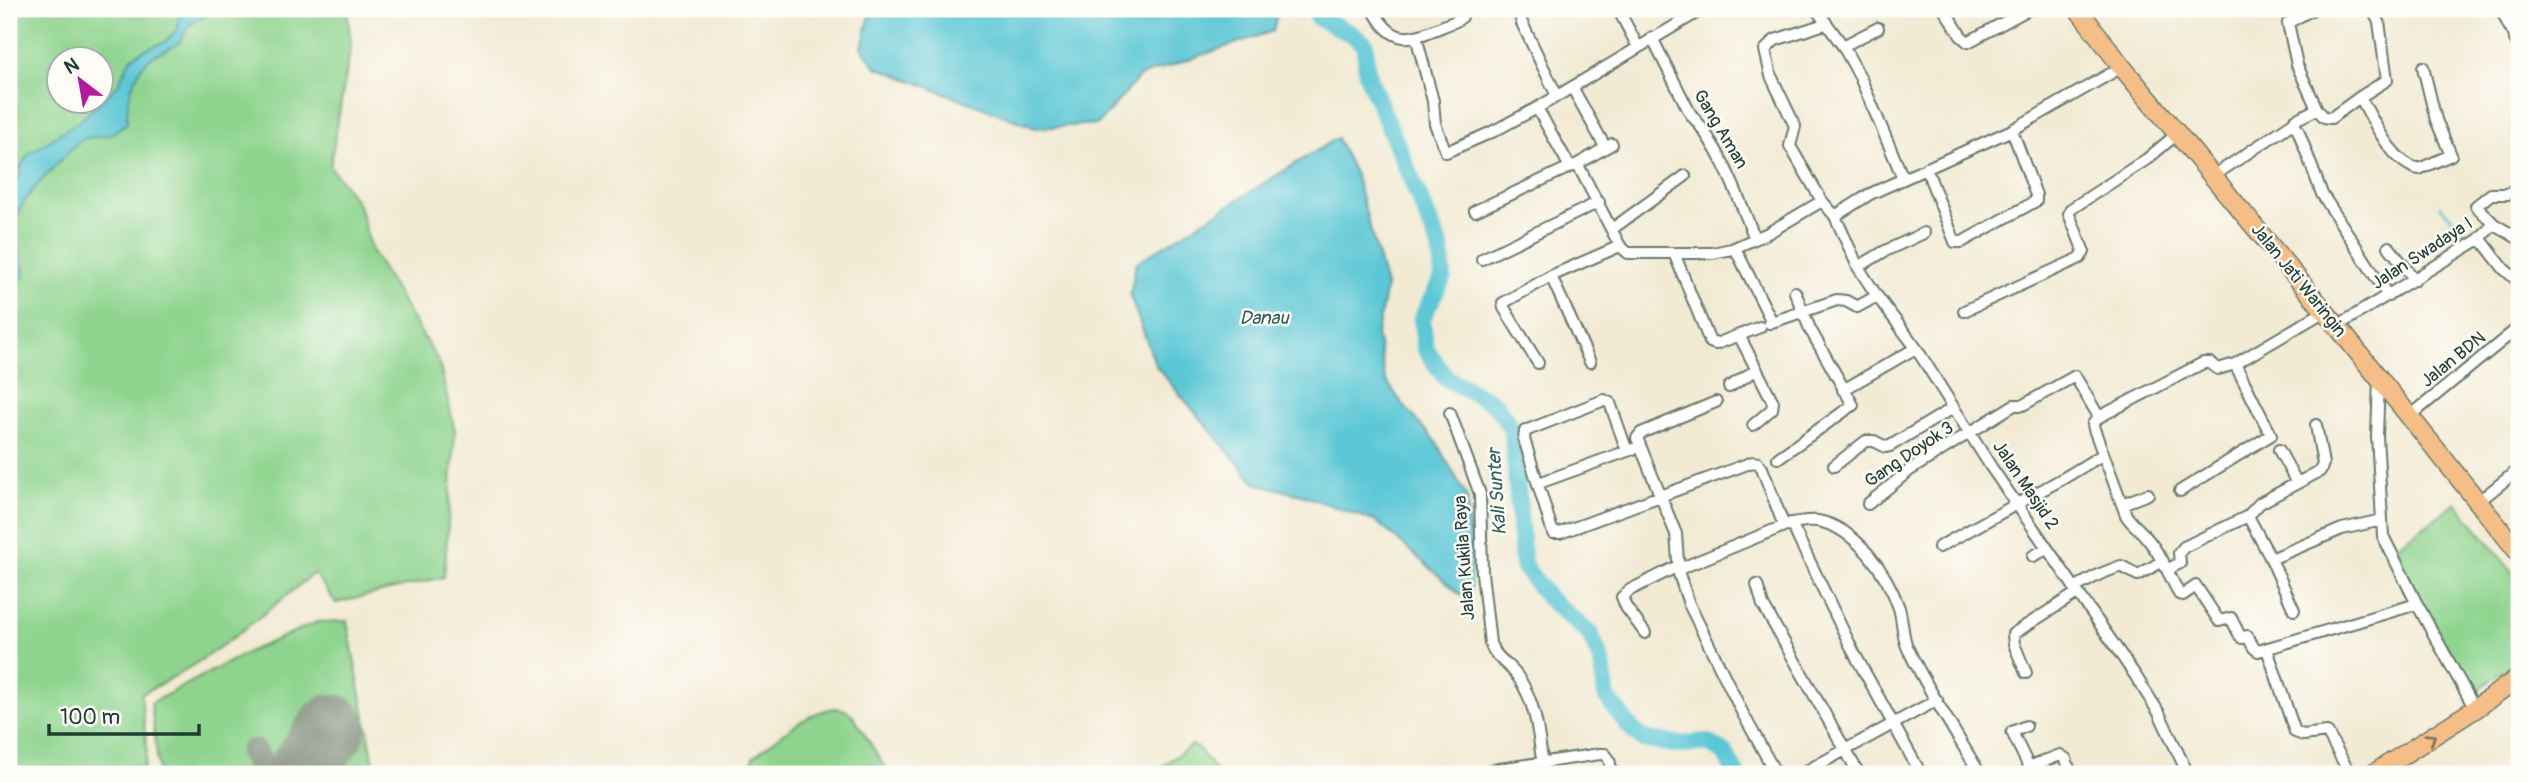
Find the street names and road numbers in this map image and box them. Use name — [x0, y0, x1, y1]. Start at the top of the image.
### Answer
street label: Gang Aman — [1688, 86, 1753, 173]
street label: Jalan Swadaya I — [2367, 212, 2477, 295]
street label: Jalan Jati Waringin — [2246, 219, 2351, 342]
street label: Jalan BDN — [2416, 326, 2490, 393]
street label: Gang Doyok 3 — [1860, 416, 1958, 493]
street label: Jalan Masjid 2 — [1987, 436, 2064, 534]
street label: Jalan Kukila Raya — [1449, 495, 1480, 621]

